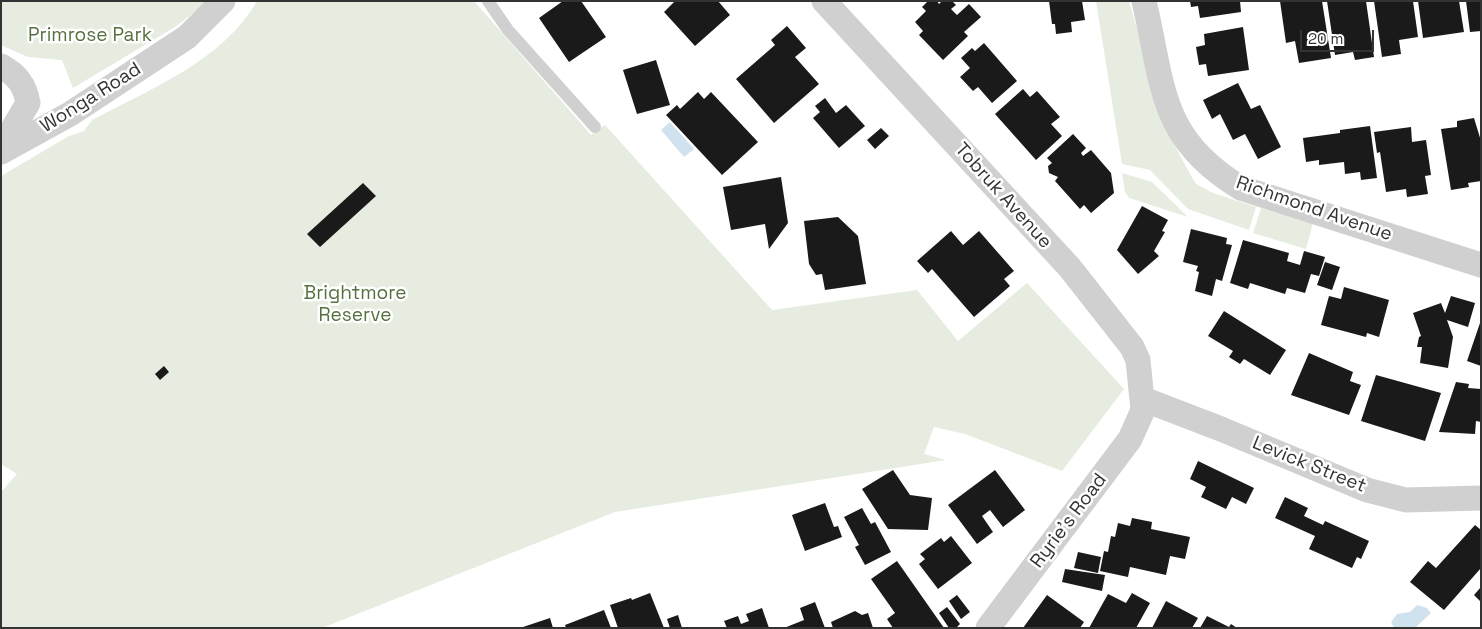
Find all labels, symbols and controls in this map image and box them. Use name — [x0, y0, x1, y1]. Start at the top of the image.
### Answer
scale bar — [1302, 20, 1376, 52]
park label: Primrose Park — [28, 25, 152, 47]
text: 20 m — [1308, 29, 1343, 48]
street label: Wonga Road — [36, 58, 146, 138]
street label: Tobruk Avenue — [950, 138, 1056, 254]
street label: Richmond Avenue — [1233, 172, 1395, 246]
park label: Brightmore Reserve — [304, 283, 406, 327]
street label: Levick Street — [1249, 432, 1369, 498]
street label: Ryrie's Road — [1026, 469, 1112, 573]

